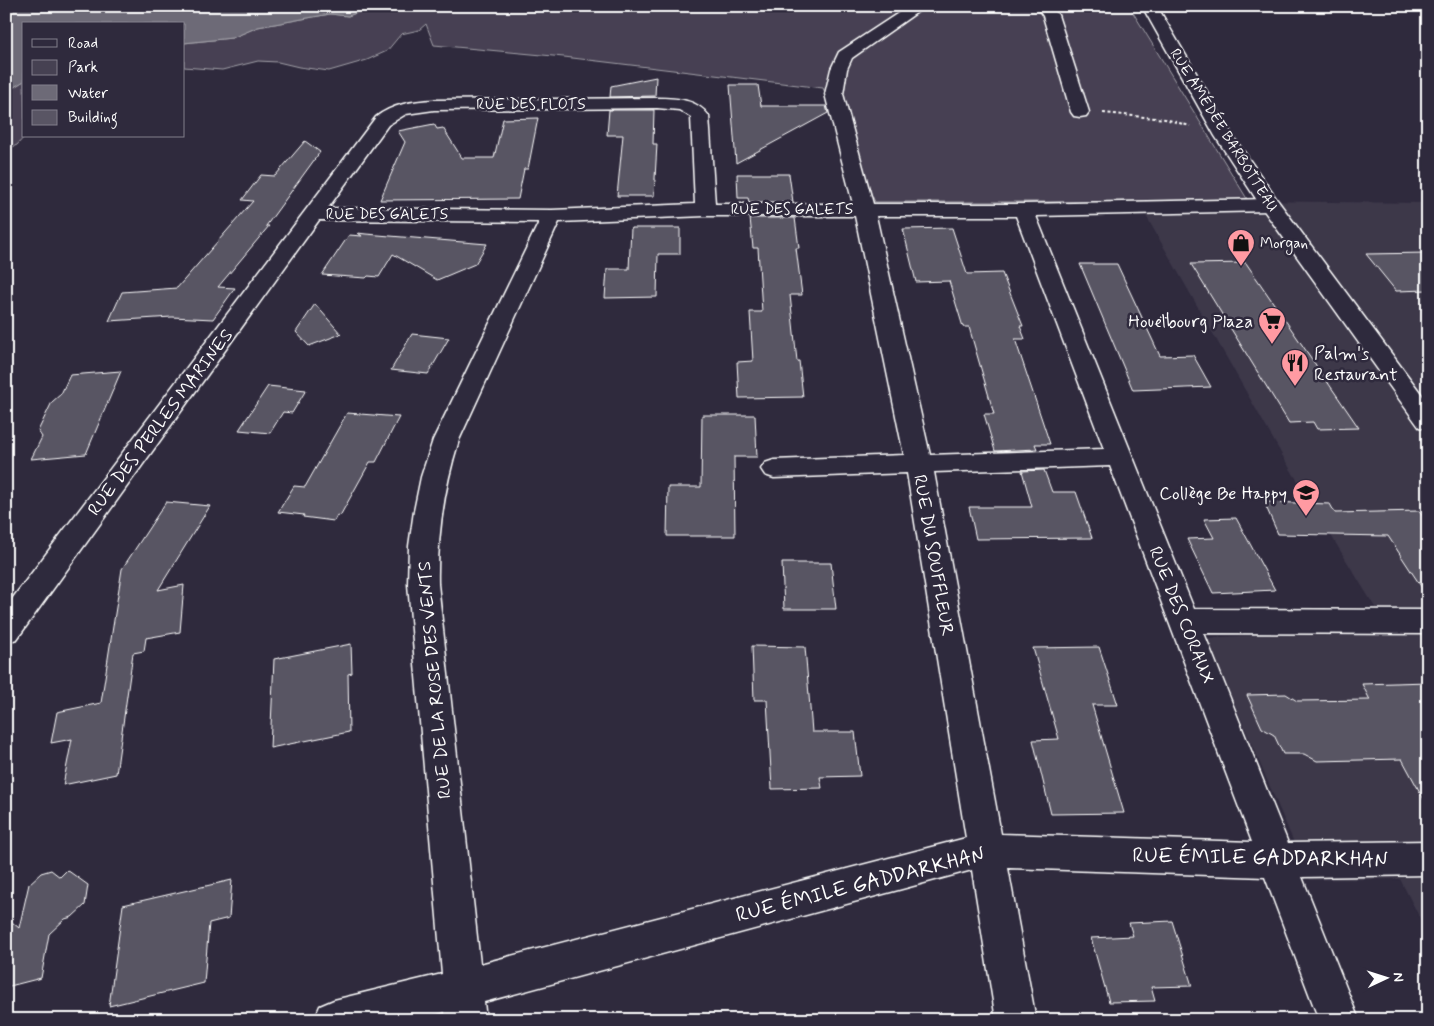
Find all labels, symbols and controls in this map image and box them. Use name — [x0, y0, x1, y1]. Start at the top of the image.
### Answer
legend — [22, 22, 185, 138]
text: Road — [68, 34, 98, 54]
street label: RUE AMÉDÉE BARBOTTEAU — [1165, 44, 1283, 216]
text: Park — [68, 58, 98, 78]
text: Water — [68, 84, 108, 104]
street label: RUE DES FLOTS — [476, 95, 586, 115]
text: Building — [68, 108, 118, 129]
street label: RUE DES GALETS — [731, 200, 854, 220]
street label: RUE DES GALETS — [326, 205, 449, 225]
shop icon: Morgan — [1226, 228, 1256, 267]
place label: Morgan — [1260, 234, 1308, 255]
supermarket icon: Houëlbourg Plaza — [1257, 306, 1287, 345]
place label: Houëlbourg Plaza — [1128, 310, 1253, 334]
street label: RUE DES PERLES MARINES — [83, 324, 239, 521]
place label: Palm's Restaurant — [1314, 342, 1398, 387]
restaurant icon: Palm's Restaurant — [1280, 348, 1310, 387]
street label: RUE DU SOUFFLEUR — [907, 473, 959, 638]
school or university icon: Collège Be Happy — [1291, 478, 1321, 517]
place label: Collège Be Happy — [1159, 482, 1287, 506]
street label: RUE DES CORAUX — [1143, 543, 1220, 688]
street label: RUE DE LA ROSE DES VENTS — [413, 560, 457, 800]
street label: RUE ÉMILE GADDARKHAN — [733, 840, 988, 929]
street label: RUE ÉMILE GADDARKHAN — [1132, 842, 1388, 874]
north arrow — [1362, 954, 1412, 1004]
text: N — [1389, 972, 1407, 982]

